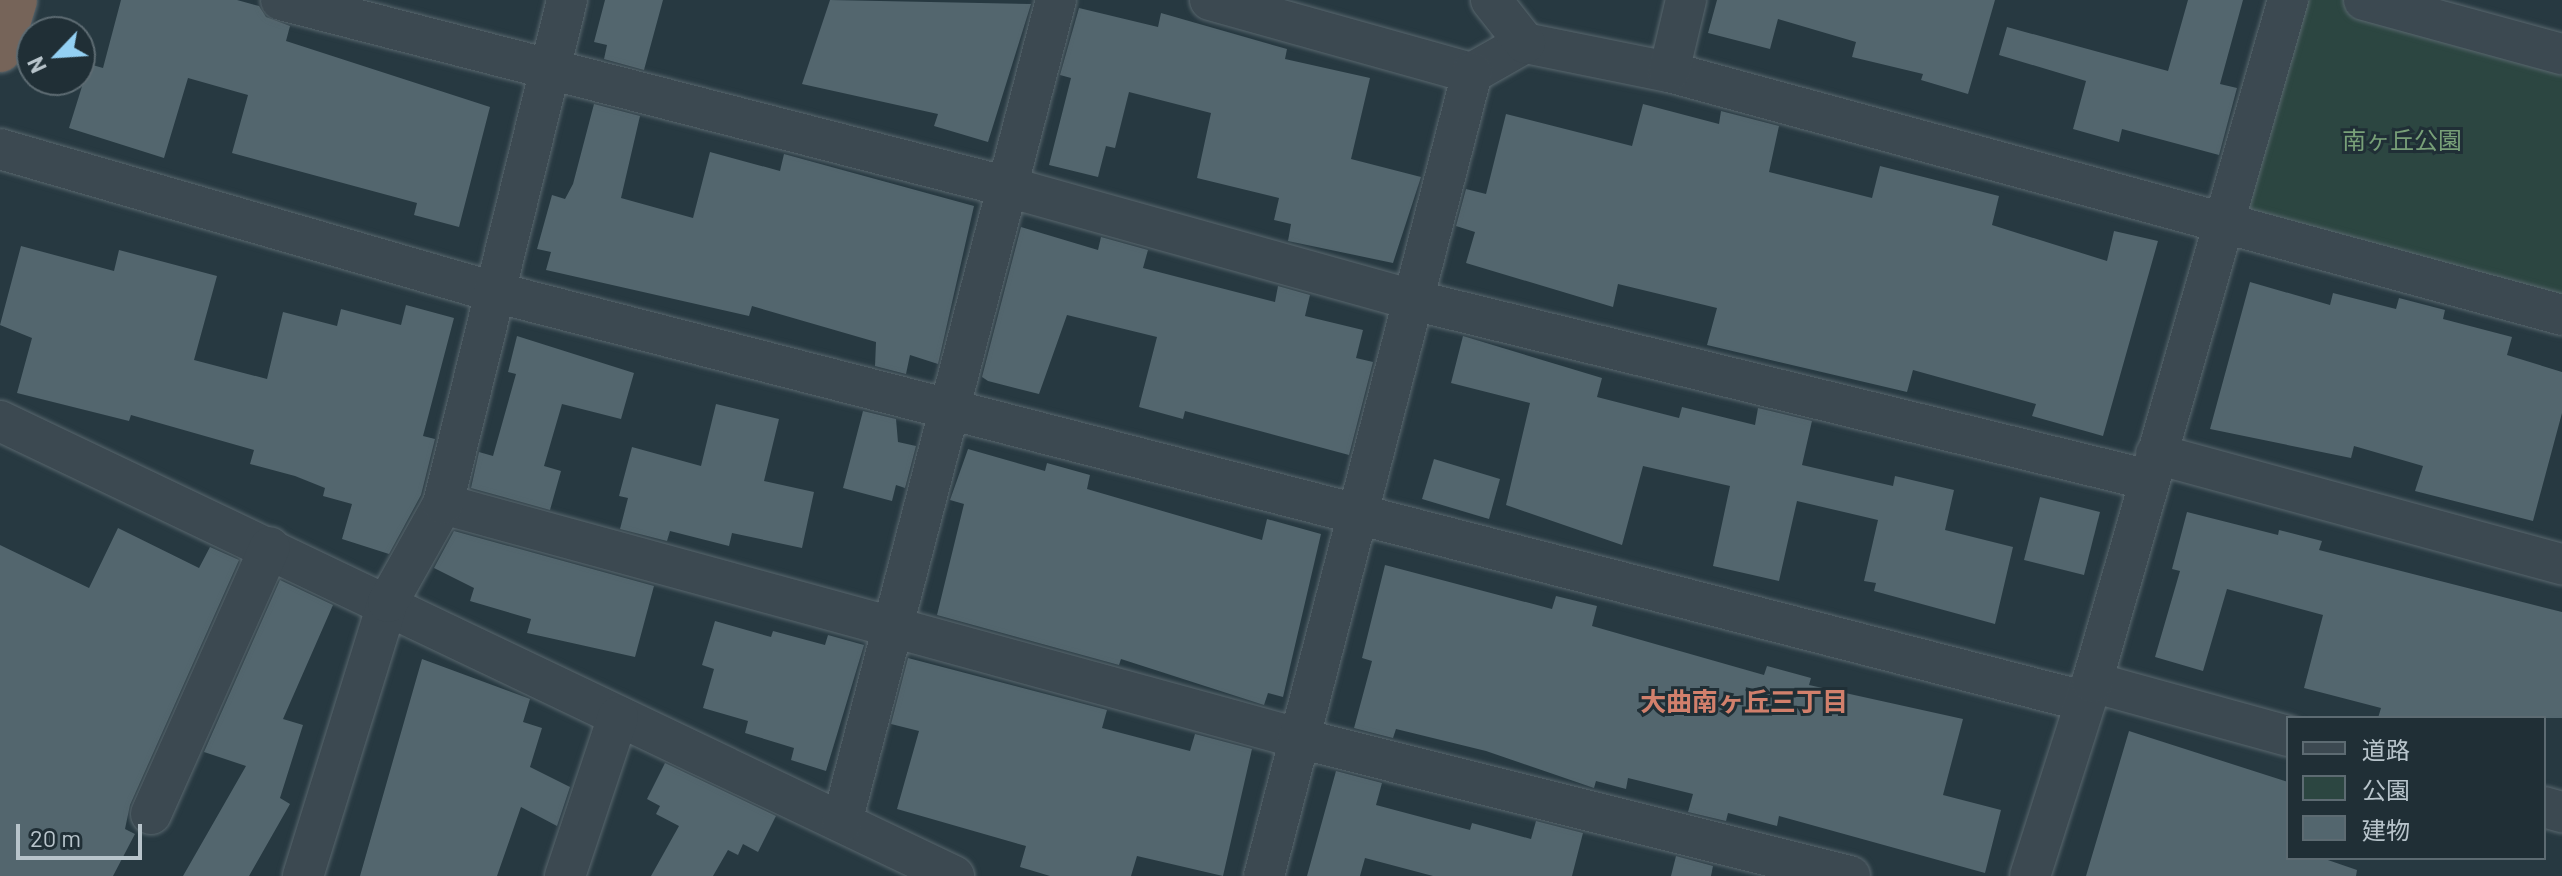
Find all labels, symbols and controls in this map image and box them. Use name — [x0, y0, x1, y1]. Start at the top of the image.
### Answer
north arrow — [16, 16, 96, 96]
text: N — [21, 53, 51, 77]
park label: 南ヶ丘公園 — [2342, 126, 2462, 154]
district label: 大曲南ヶ丘三丁目 — [1640, 685, 1848, 717]
legend — [2286, 716, 2546, 860]
text: 道路 — [2362, 735, 2410, 764]
text: 公園 — [2362, 775, 2410, 804]
scale bar — [20, 808, 146, 858]
text: 建物 — [2362, 815, 2410, 844]
text: 20 m — [30, 823, 81, 852]

